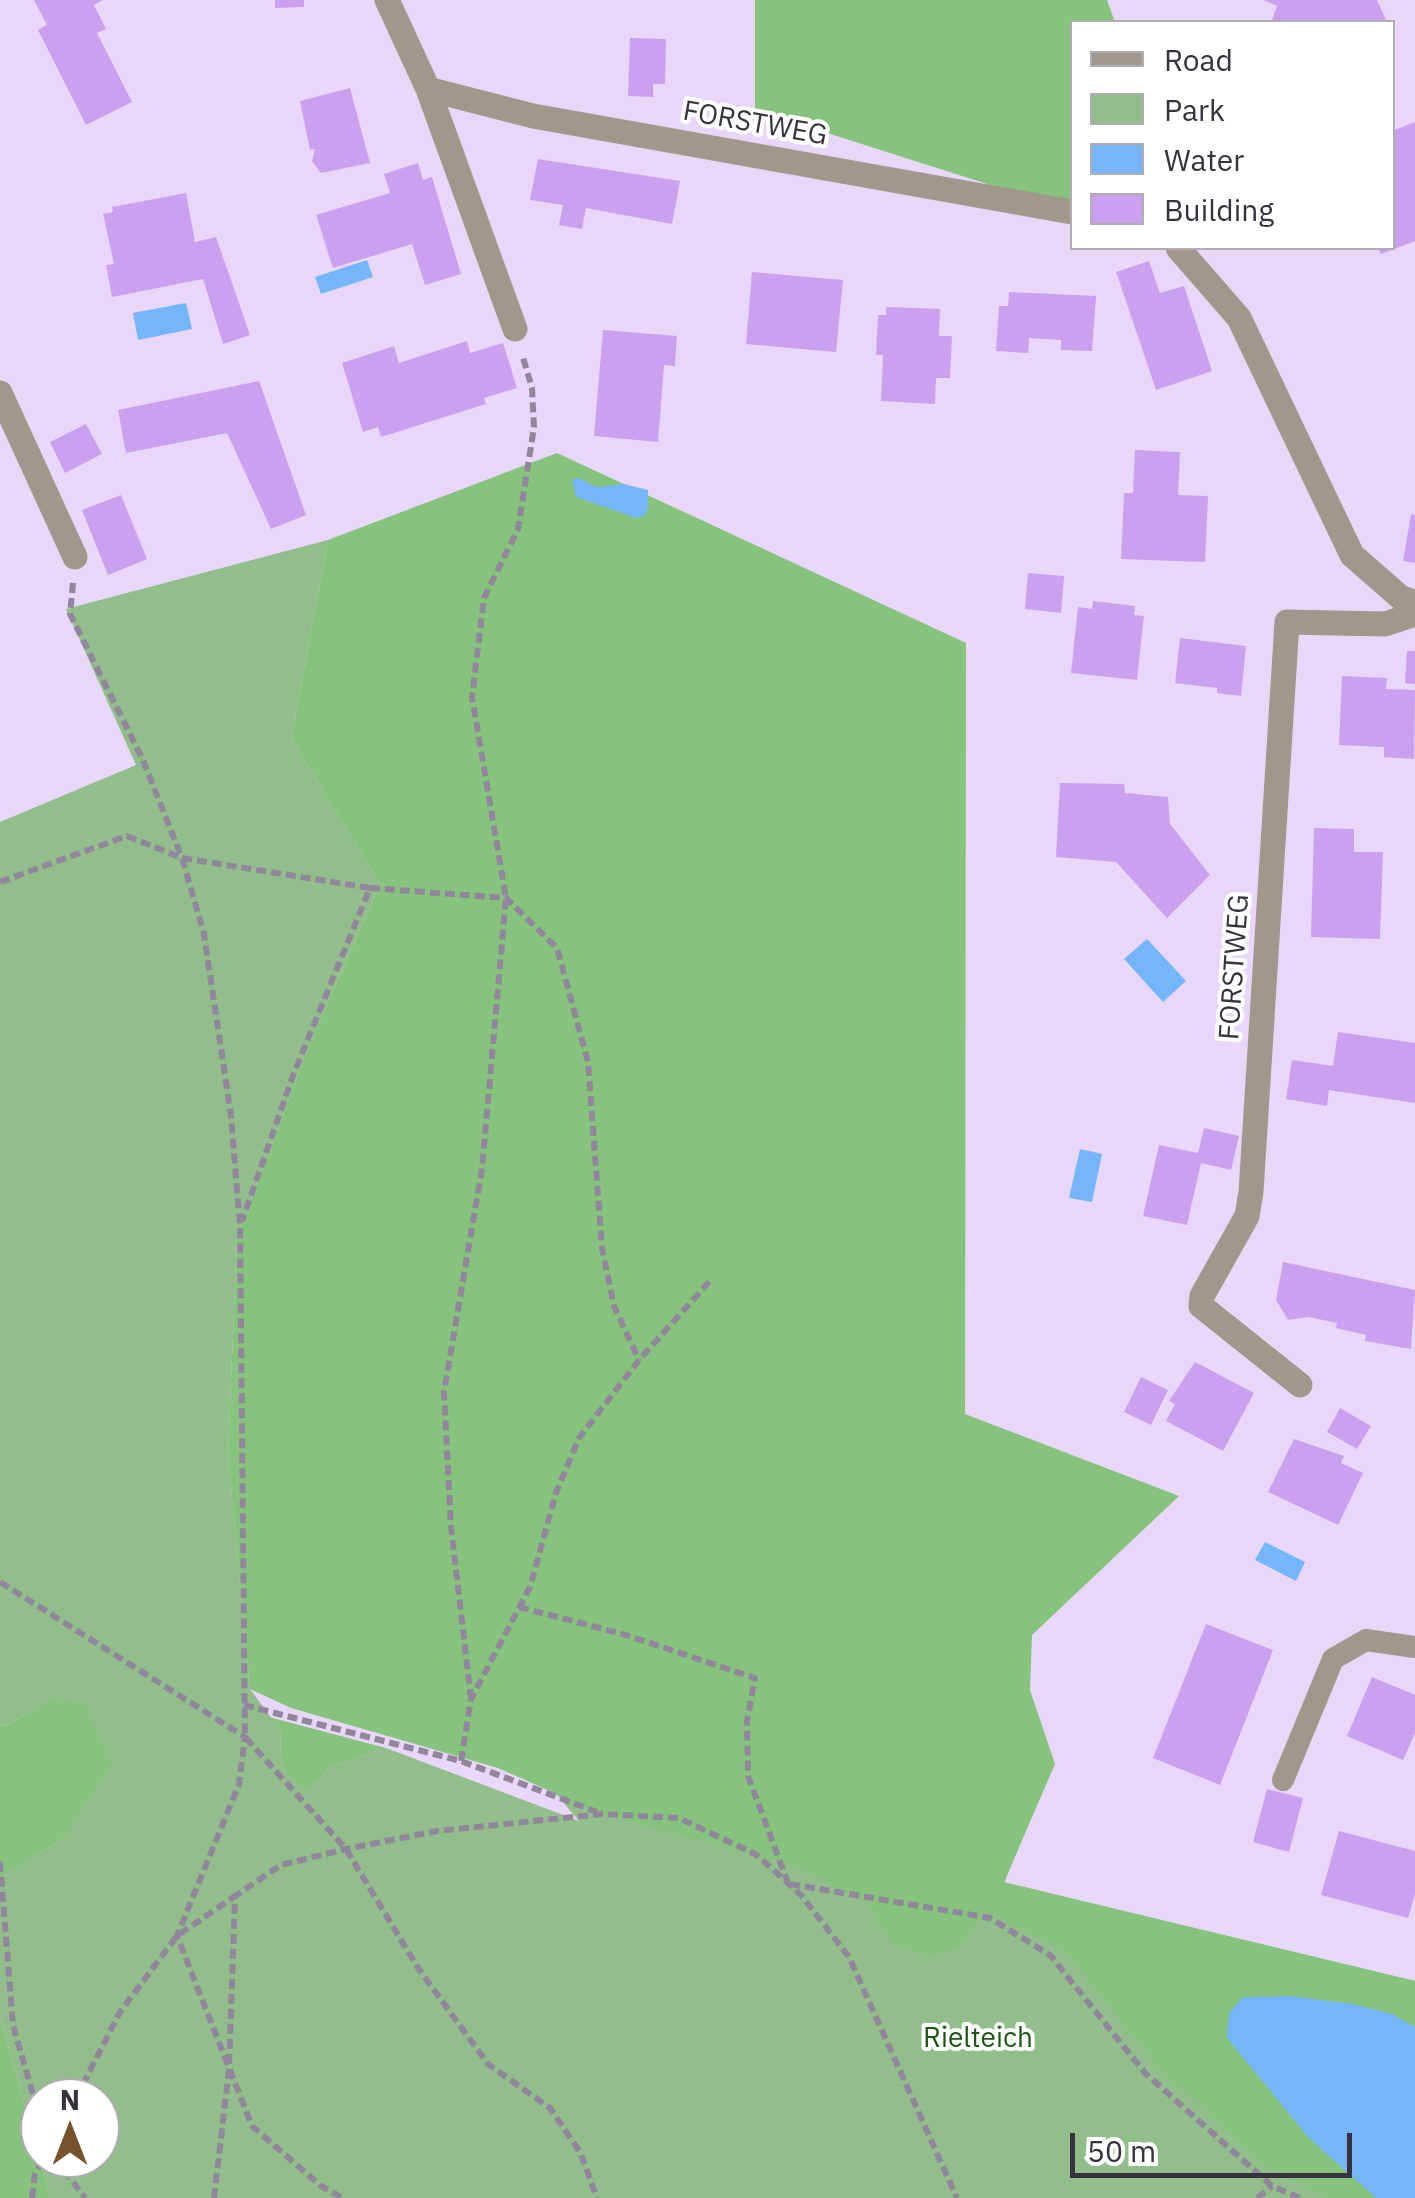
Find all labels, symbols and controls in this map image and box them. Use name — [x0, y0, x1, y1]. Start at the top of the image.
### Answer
legend — [1070, 20, 1395, 250]
text: Road — [1164, 40, 1233, 79]
text: Park — [1164, 90, 1225, 129]
street label: FORSTWEG — [680, 95, 830, 153]
text: Water — [1164, 140, 1244, 179]
text: Building — [1164, 190, 1274, 229]
street label: FORSTWEG — [1213, 893, 1257, 1041]
park label: Rielteich — [923, 2022, 1033, 2056]
north arrow — [20, 2078, 120, 2178]
text: N — [60, 2081, 80, 2118]
scale bar — [1075, 2113, 1358, 2175]
text: 50 m — [1087, 2131, 1156, 2170]

